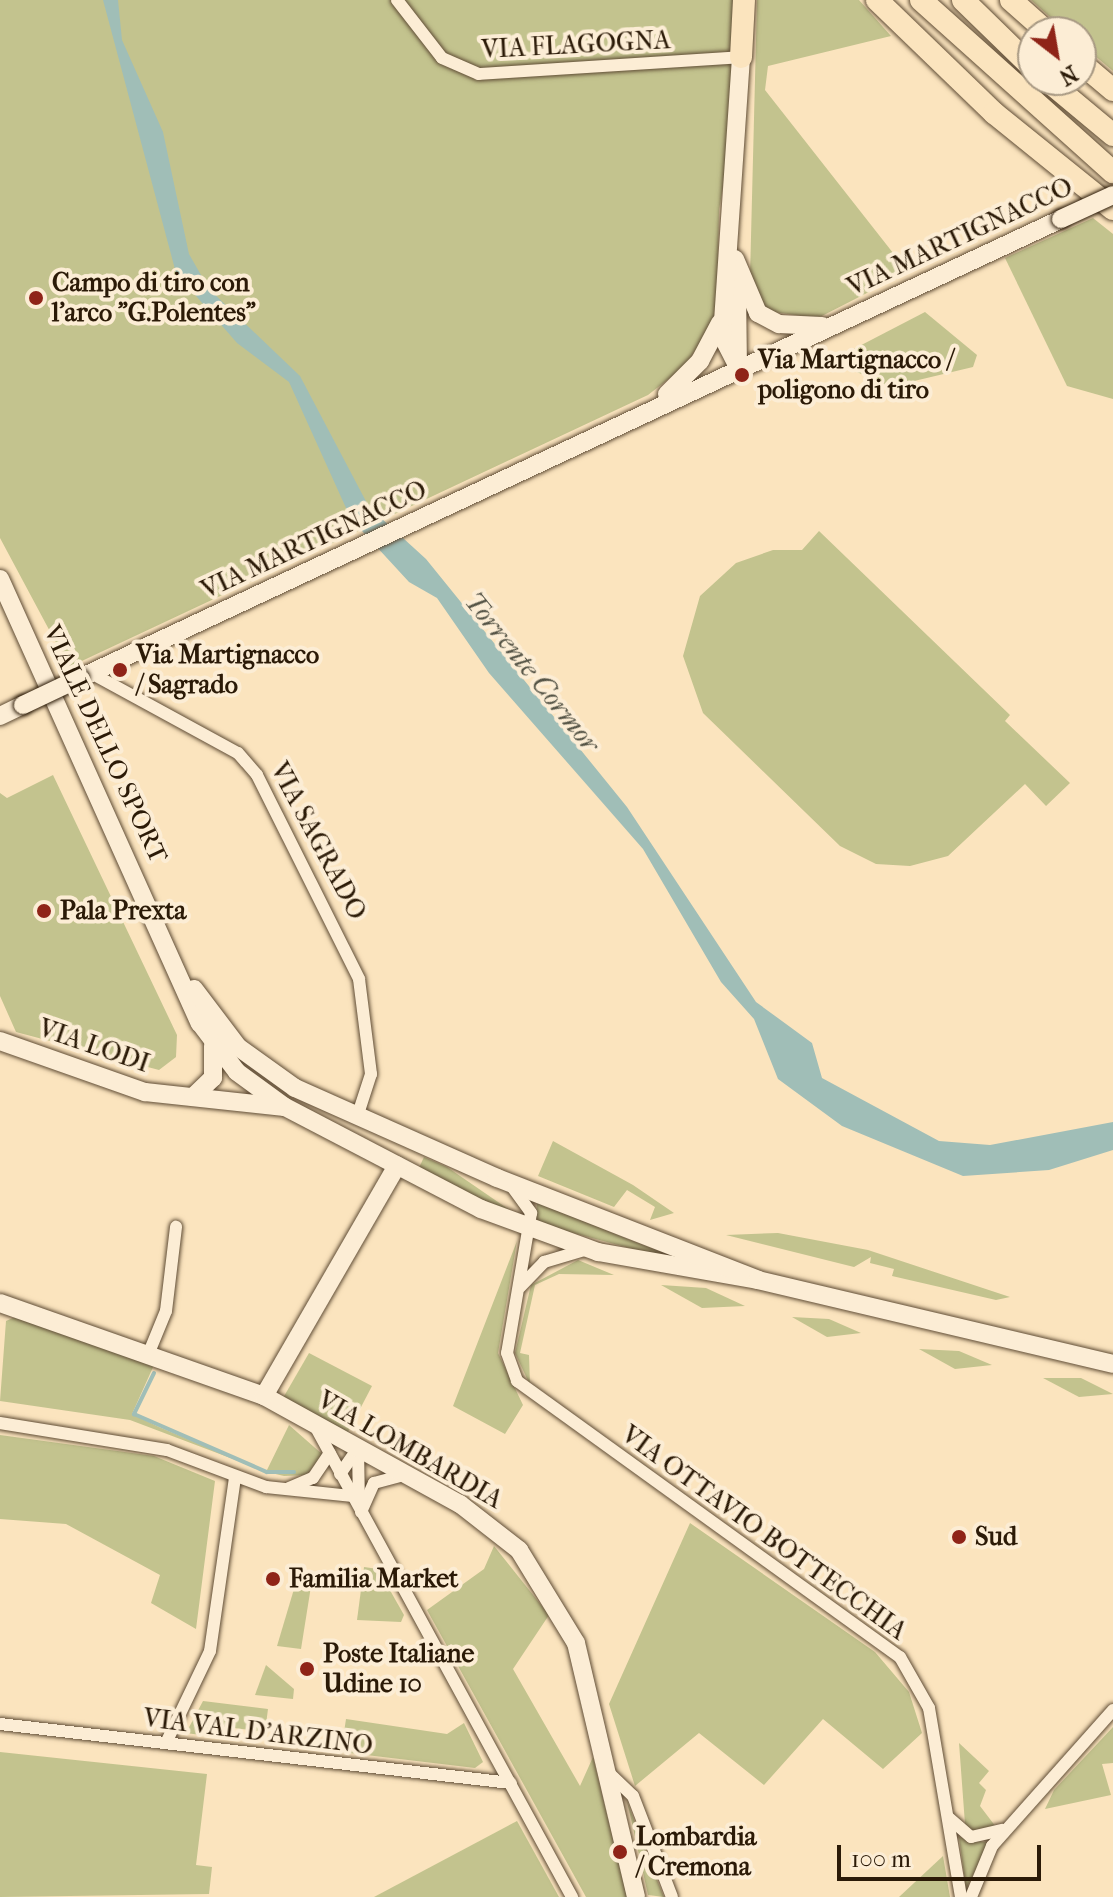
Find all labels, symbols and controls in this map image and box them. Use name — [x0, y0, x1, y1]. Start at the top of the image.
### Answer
north arrow — [1017, 16, 1097, 96]
street label: VIA FLAGOGNA — [481, 24, 671, 66]
text: N — [1054, 59, 1082, 90]
street label: VIA MARTIGNACCO — [842, 171, 1078, 303]
place label: Campo di tiro con l'arco "G.Polentes" — [52, 267, 256, 328]
marker: Campo di tiro con l'arco "G.Polentes" — [27, 289, 45, 307]
place label: Via Martignacco / poligono di tiro — [758, 344, 953, 406]
marker: Via Martignacco / poligono di tiro — [733, 366, 751, 384]
street label: VIA MARTIGNACCO — [196, 474, 432, 606]
water label: Torrente Cormor — [457, 585, 607, 759]
street label: VIALE DELLO SPORT — [36, 620, 174, 868]
place label: Via Martignacco / Sagrado — [136, 639, 319, 700]
marker: Via Martignacco / Sagrado — [111, 661, 129, 679]
street label: VIA SAGRADO — [263, 757, 373, 925]
place label: Pala Prexta — [60, 895, 186, 927]
marker: Pala Prexta — [35, 902, 53, 920]
street label: VIA LODI — [34, 1013, 154, 1079]
street label: VIA LOMBARDIA — [312, 1384, 508, 1516]
street label: VIA OTTAVIO BOTTECCHIA — [615, 1419, 913, 1647]
place label: Sud — [975, 1521, 1017, 1553]
marker: Sud — [950, 1528, 968, 1546]
place label: Familia Market — [289, 1563, 458, 1595]
marker: Familia Market — [264, 1570, 282, 1588]
place label: Poste Italiane Udine 10 — [323, 1638, 474, 1700]
marker: Poste Italiane Udine 10 — [298, 1660, 316, 1678]
street label: VIA VAL D'ARZINO — [142, 1702, 374, 1762]
place label: Lombardia / Cremona — [636, 1821, 757, 1882]
scale bar — [841, 1829, 1045, 1879]
marker: Lombardia / Cremona — [611, 1843, 629, 1861]
text: 100 m — [851, 1845, 911, 1873]

